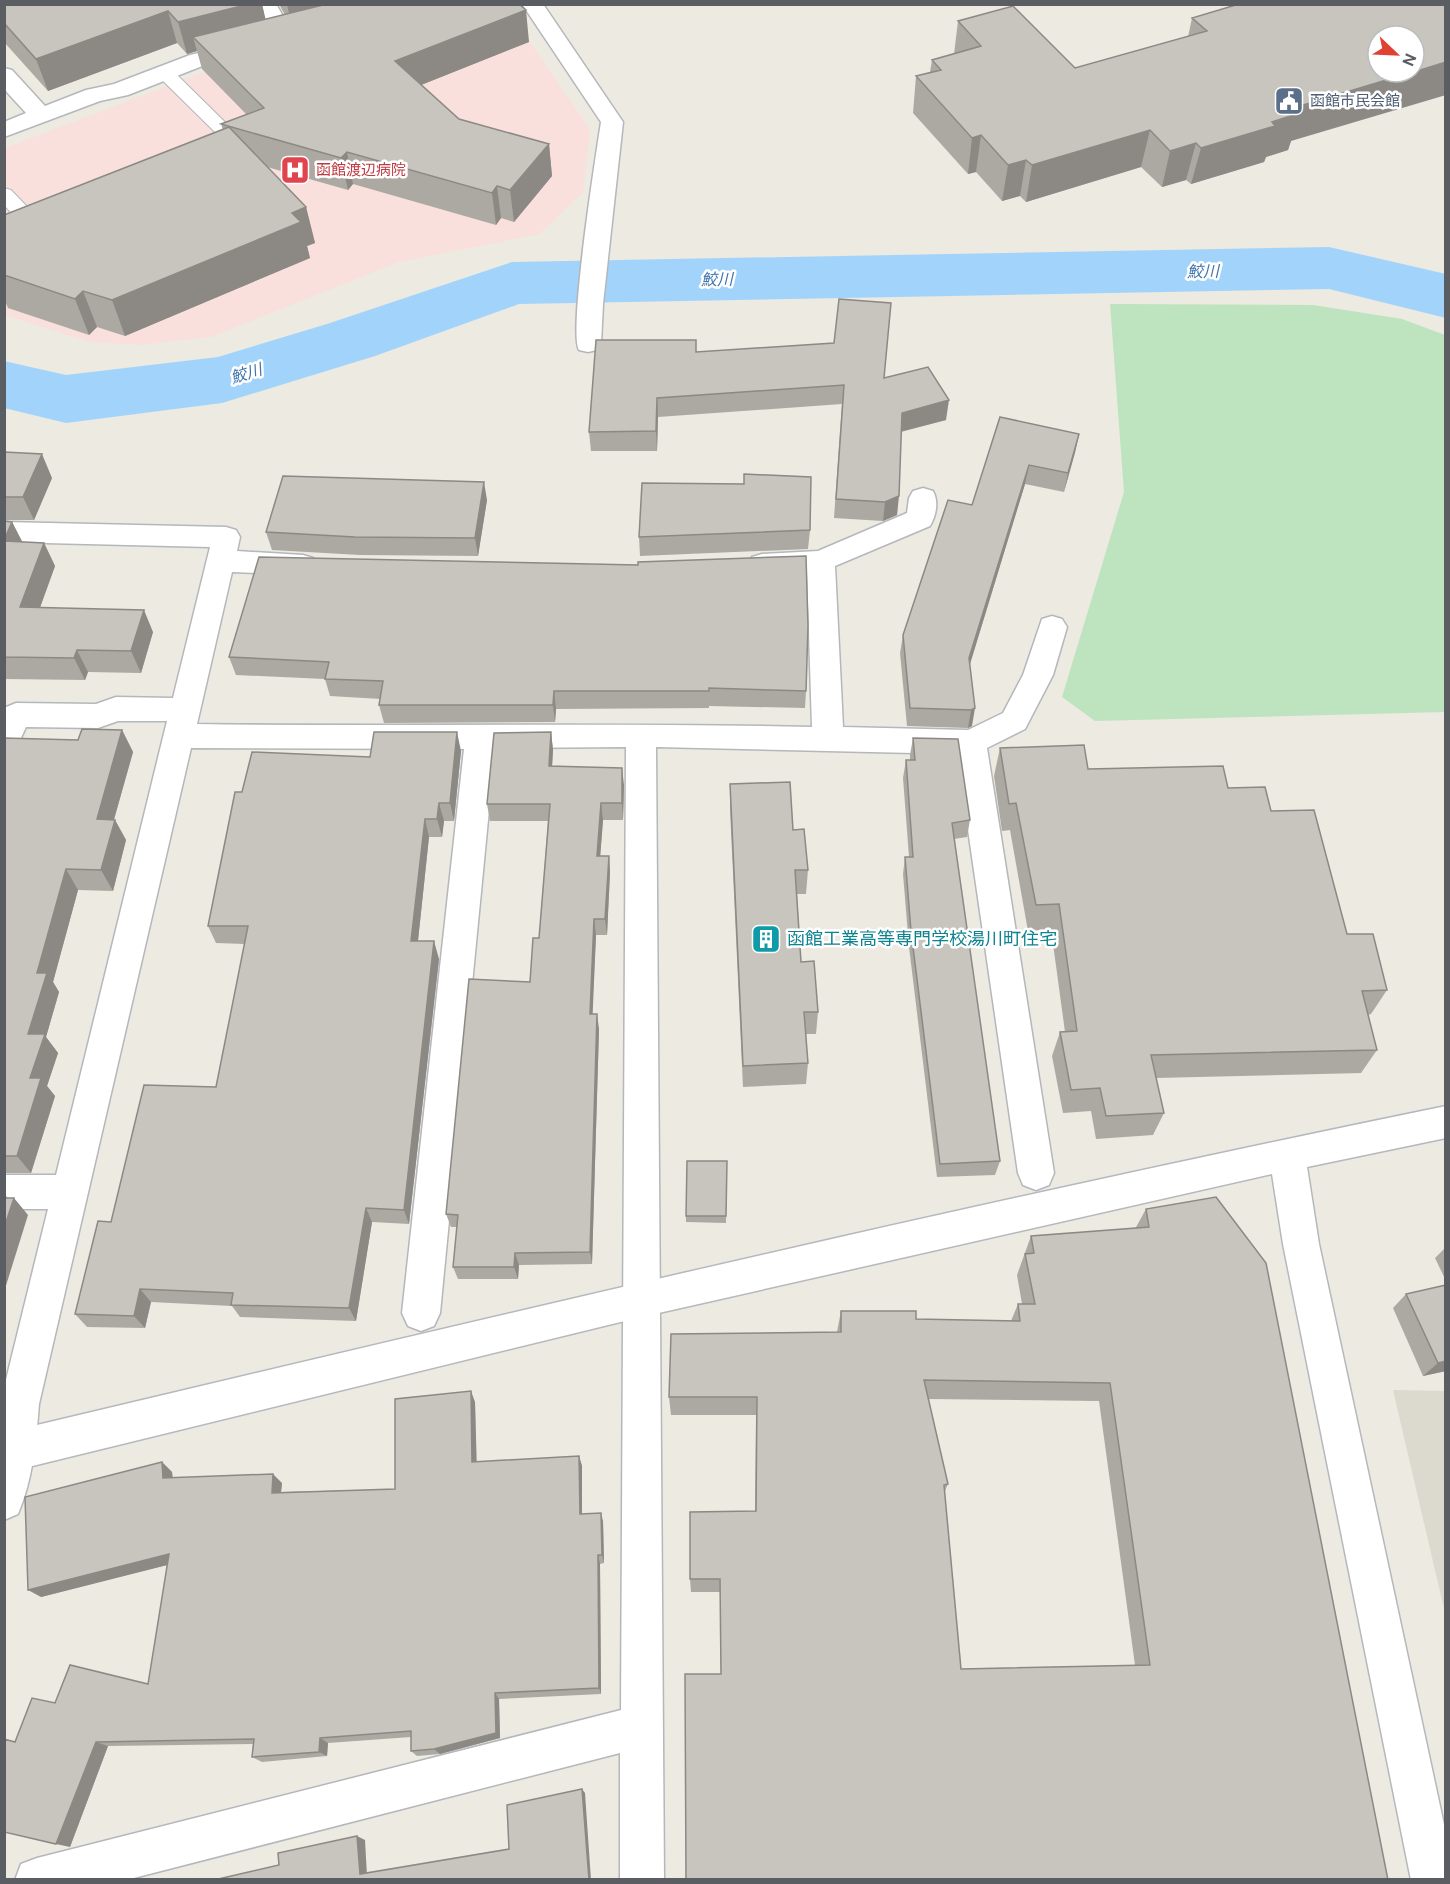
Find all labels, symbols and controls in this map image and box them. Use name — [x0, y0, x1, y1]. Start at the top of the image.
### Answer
north arrow — [1366, 24, 1426, 84]
text: N — [1397, 50, 1421, 69]
public building icon: 函館市民会館 — [1273, 85, 1305, 117]
place label: 函館市民会館 — [1310, 91, 1400, 111]
hospital icon: 函館渡辺病院 — [279, 154, 311, 186]
place label: 函館渡辺病院 — [316, 160, 406, 180]
water label: 鮫川 — [1187, 261, 1221, 282]
water label: 鮫川 — [701, 269, 735, 290]
water label: 鮫川 — [228, 358, 266, 388]
building icon: 函館工業高等専門学校湯川町住宅 — [750, 923, 782, 955]
place label: 函館工業高等専門学校湯川町住宅 — [787, 927, 1057, 951]

